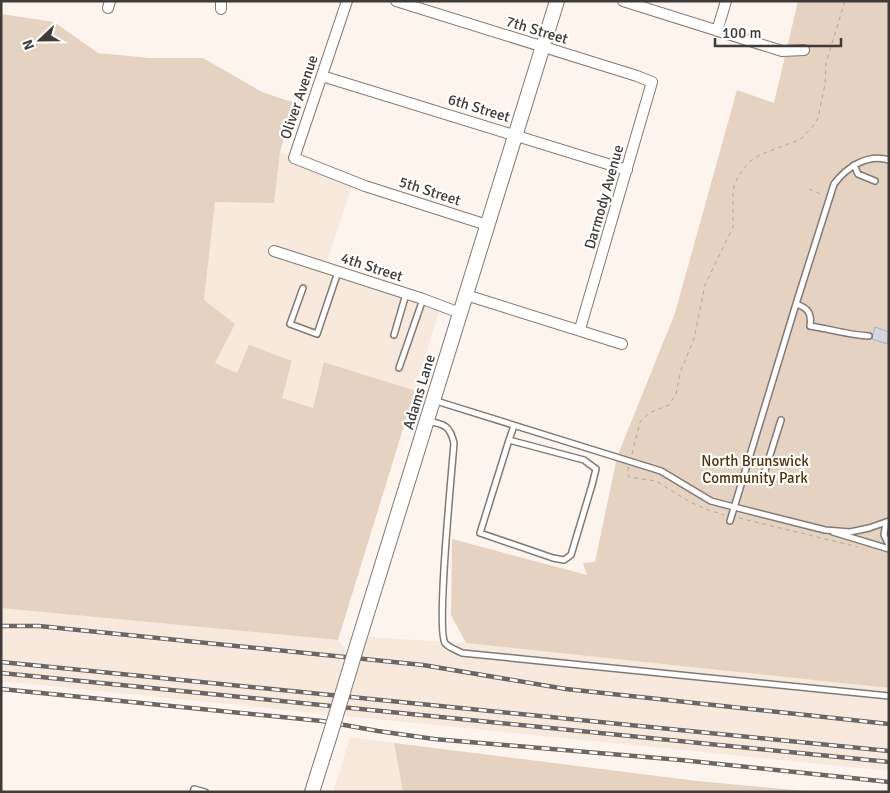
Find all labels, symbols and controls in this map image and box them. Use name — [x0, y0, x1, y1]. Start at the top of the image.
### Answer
street label: 7th Street — [504, 12, 570, 48]
north arrow — [15, 15, 65, 65]
scale bar — [715, 15, 841, 47]
text: 100 m — [722, 24, 762, 42]
text: N — [19, 37, 38, 52]
street label: Oliver Avenue — [276, 52, 322, 142]
street label: 6th Street — [446, 90, 512, 126]
street label: Darmody Avenue — [581, 143, 627, 251]
street label: 5th Street — [397, 173, 463, 209]
street label: 4th Street — [339, 249, 405, 285]
street label: Adams Lane — [399, 352, 439, 432]
park label: North Brunswick Community Park — [701, 452, 809, 487]

